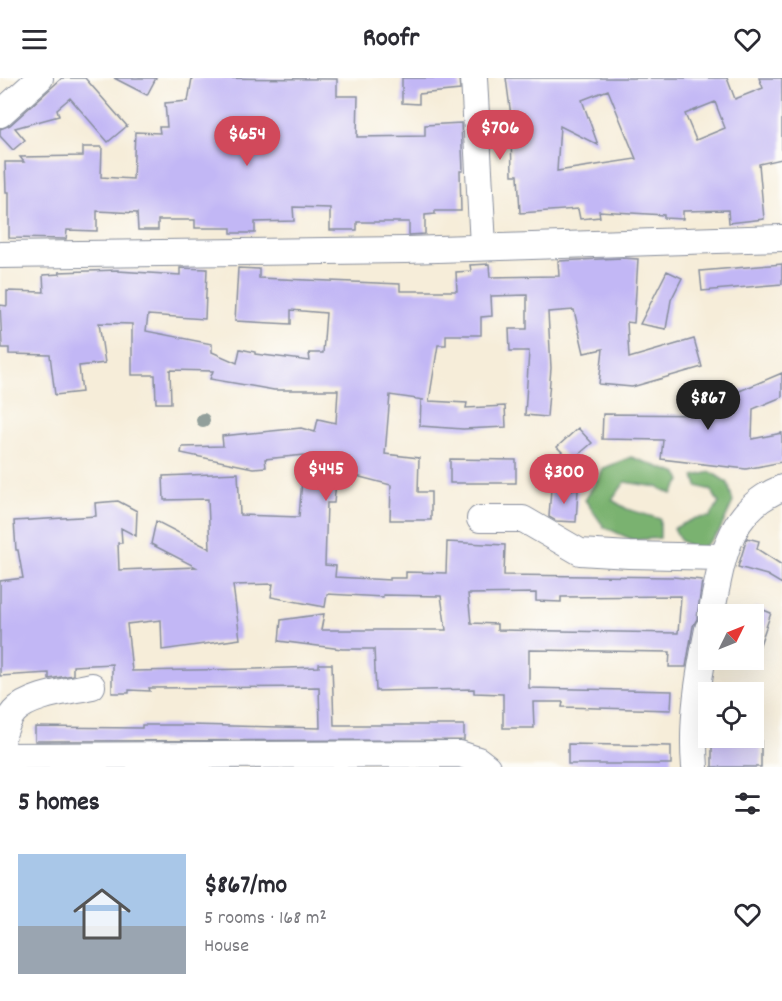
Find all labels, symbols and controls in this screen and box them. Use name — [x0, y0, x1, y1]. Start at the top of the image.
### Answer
text: Roofr — [363, 20, 419, 59]
icon: menu — [18, 23, 51, 56]
icon: heart — [731, 23, 764, 56]
pin: $706 — [464, 110, 536, 161]
text: $706 — [481, 115, 519, 143]
pin: $654 — [211, 116, 283, 167]
text: $654 — [228, 121, 266, 149]
pin: $867 — [672, 380, 744, 431]
text: $867 — [690, 385, 726, 413]
pin: $445 — [290, 451, 362, 502]
pin: $300 — [528, 454, 600, 505]
text: $445 — [308, 456, 344, 484]
text: $300 — [544, 459, 584, 487]
north arrow — [698, 604, 764, 670]
map controls — [698, 604, 764, 748]
button: locate — [698, 682, 764, 748]
text: 5 homes — [18, 785, 100, 822]
icon: filters — [731, 787, 764, 820]
text: $867/mo — [204, 868, 287, 905]
icon: home — [66, 878, 138, 950]
icon: heart — [731, 898, 764, 931]
text: 5 rooms · 168 m² — [204, 905, 327, 933]
text: House — [204, 933, 249, 961]

